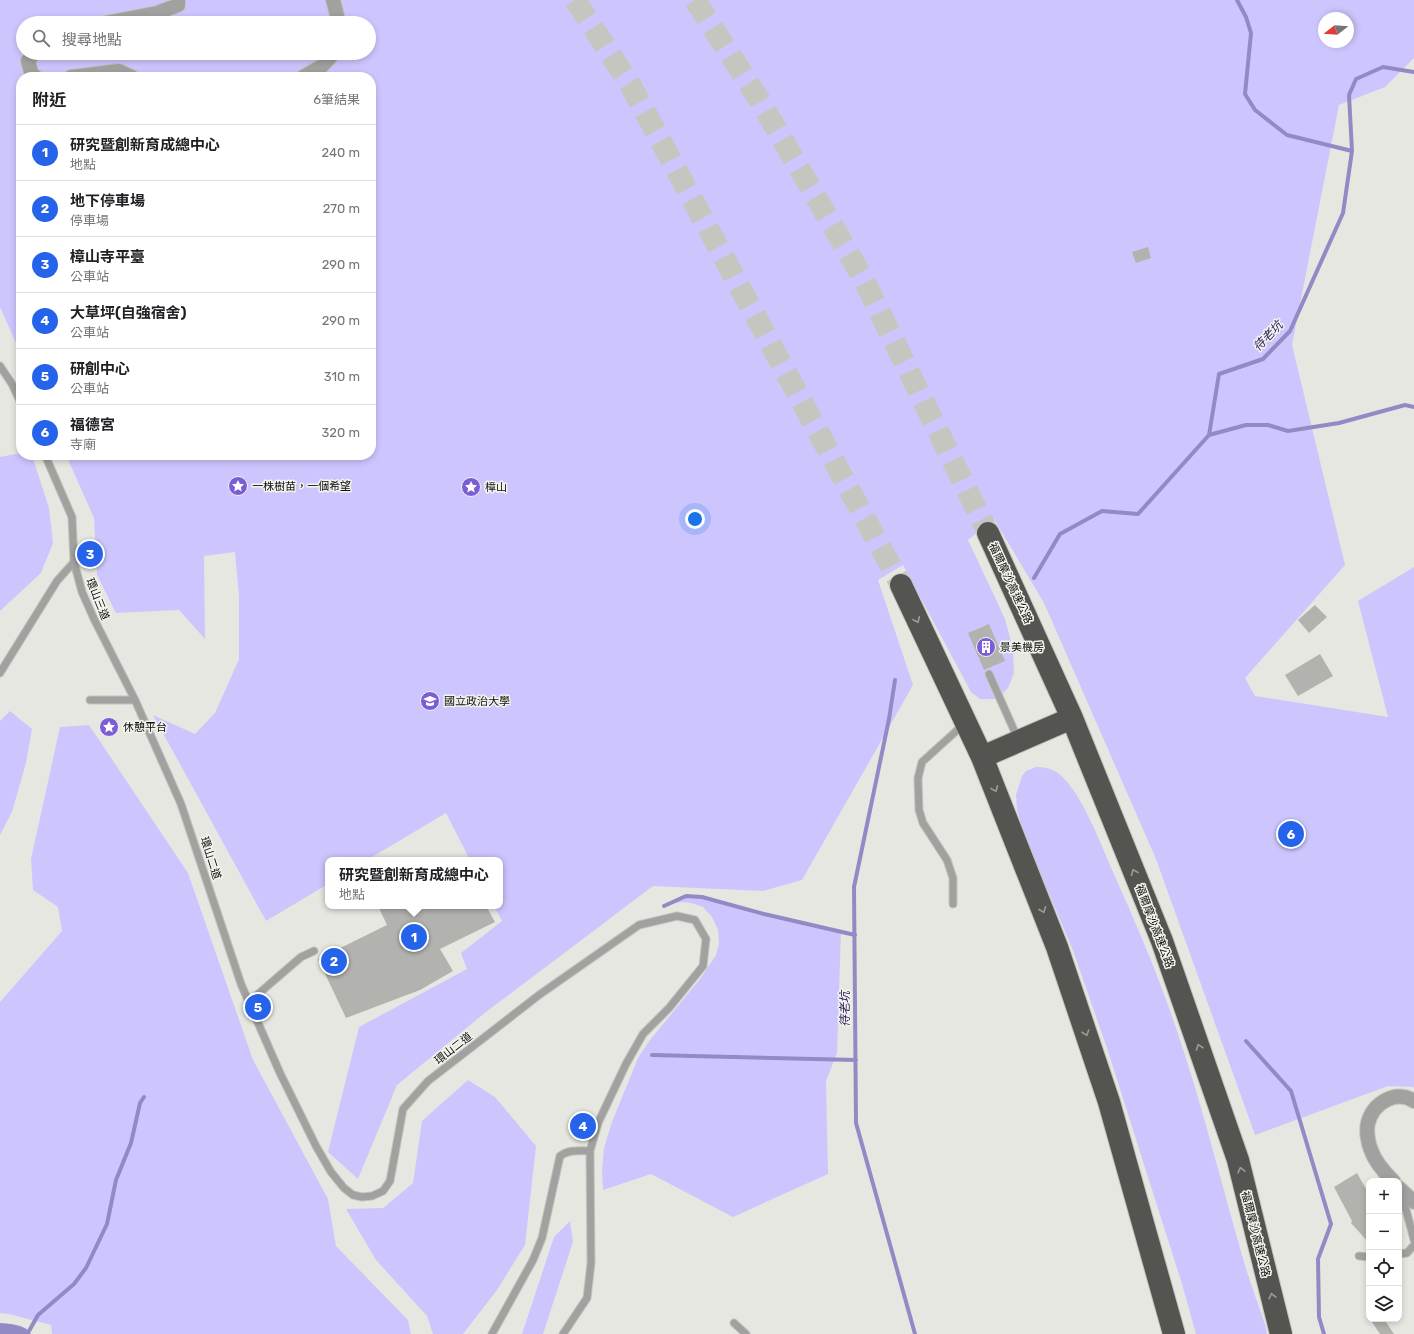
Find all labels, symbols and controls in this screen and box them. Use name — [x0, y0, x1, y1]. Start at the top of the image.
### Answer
north arrow — [1318, 12, 1354, 48]
search box — [16, 16, 376, 60]
icon: search — [30, 27, 52, 49]
text: 搜尋地點 — [62, 31, 122, 49]
text: 附近 — [32, 90, 66, 110]
text: 6筆結果 — [313, 92, 360, 107]
text: 研究暨創新育成總中心 — [70, 136, 220, 154]
text: 1 — [42, 145, 48, 160]
text: 240 m — [321, 145, 360, 160]
text: 地點 — [70, 157, 96, 172]
text: 地下停車場 — [70, 192, 145, 210]
text: 2 — [41, 201, 49, 216]
text: 270 m — [323, 201, 360, 216]
text: 停車場 — [70, 213, 109, 228]
text: 樟山寺平臺 — [70, 248, 145, 266]
text: 3 — [41, 257, 49, 272]
text: 290 m — [322, 257, 360, 272]
text: 公車站 — [70, 269, 109, 284]
text: 大草坪(自強宿舍) — [70, 304, 187, 322]
text: 4 — [41, 313, 49, 328]
text: 290 m — [322, 313, 360, 328]
water label: 待老坑 — [1250, 317, 1287, 354]
text: 公車站 — [70, 325, 109, 340]
text: 研創中心 — [70, 360, 130, 378]
text: 5 — [41, 369, 49, 384]
text: 310 m — [324, 369, 360, 384]
text: 公車站 — [70, 381, 109, 396]
text: 福德宮 — [70, 416, 115, 434]
text: 6 — [41, 425, 49, 440]
text: 320 m — [322, 425, 360, 440]
text: 寺廟 — [70, 437, 96, 452]
place icon: 一株樹苗，一個希望 — [227, 475, 249, 497]
place icon: 樟山 — [460, 476, 482, 498]
place label: 一株樹苗，一個希望 — [252, 480, 351, 493]
place label: 樟山 — [485, 481, 507, 494]
your location — [685, 509, 705, 529]
pin: 3 — [77, 539, 103, 569]
street label: 福爾摩沙高速公路 — [986, 541, 1035, 626]
street label: 環山三道 — [83, 576, 112, 622]
one-way arrow — [912, 616, 920, 624]
building icon: 景美機房 — [975, 636, 997, 658]
place label: 景美機房 — [1000, 641, 1044, 654]
school or university icon: 國立政治大學 — [419, 690, 441, 712]
place label: 國立政治大學 — [444, 695, 510, 708]
place icon: 休憩平台 — [98, 716, 120, 738]
place label: 休憩平台 — [123, 721, 167, 734]
one-way arrow — [990, 785, 998, 793]
pin: 6 — [1278, 819, 1304, 849]
street label: 環山二道 — [198, 835, 224, 881]
popup — [325, 857, 503, 909]
text: 研究暨創新育成總中心 — [339, 866, 489, 884]
one-way arrow — [1131, 869, 1139, 876]
street label: 福爾摩沙高速公路 — [1133, 883, 1176, 970]
text: 地點 — [339, 887, 365, 902]
one-way arrow — [1038, 907, 1046, 914]
pin: 1 — [401, 922, 427, 952]
pin: 2 — [321, 946, 347, 976]
water label: 待老坑 — [838, 989, 852, 1027]
pin: 5 — [245, 992, 271, 1022]
one-way arrow — [1081, 1029, 1090, 1036]
street label: 環山二道 — [432, 1030, 475, 1067]
one-way arrow — [1195, 1043, 1203, 1050]
pin: 4 — [570, 1111, 596, 1141]
one-way arrow — [1237, 1167, 1245, 1173]
map controls — [1366, 1178, 1402, 1322]
button: + — [1366, 1178, 1402, 1214]
street label: 福爾摩沙高速公路 — [1239, 1190, 1272, 1278]
button: − — [1366, 1214, 1402, 1250]
button: locate — [1366, 1250, 1402, 1286]
button: layers — [1366, 1286, 1402, 1322]
one-way arrow — [1268, 1293, 1276, 1299]

